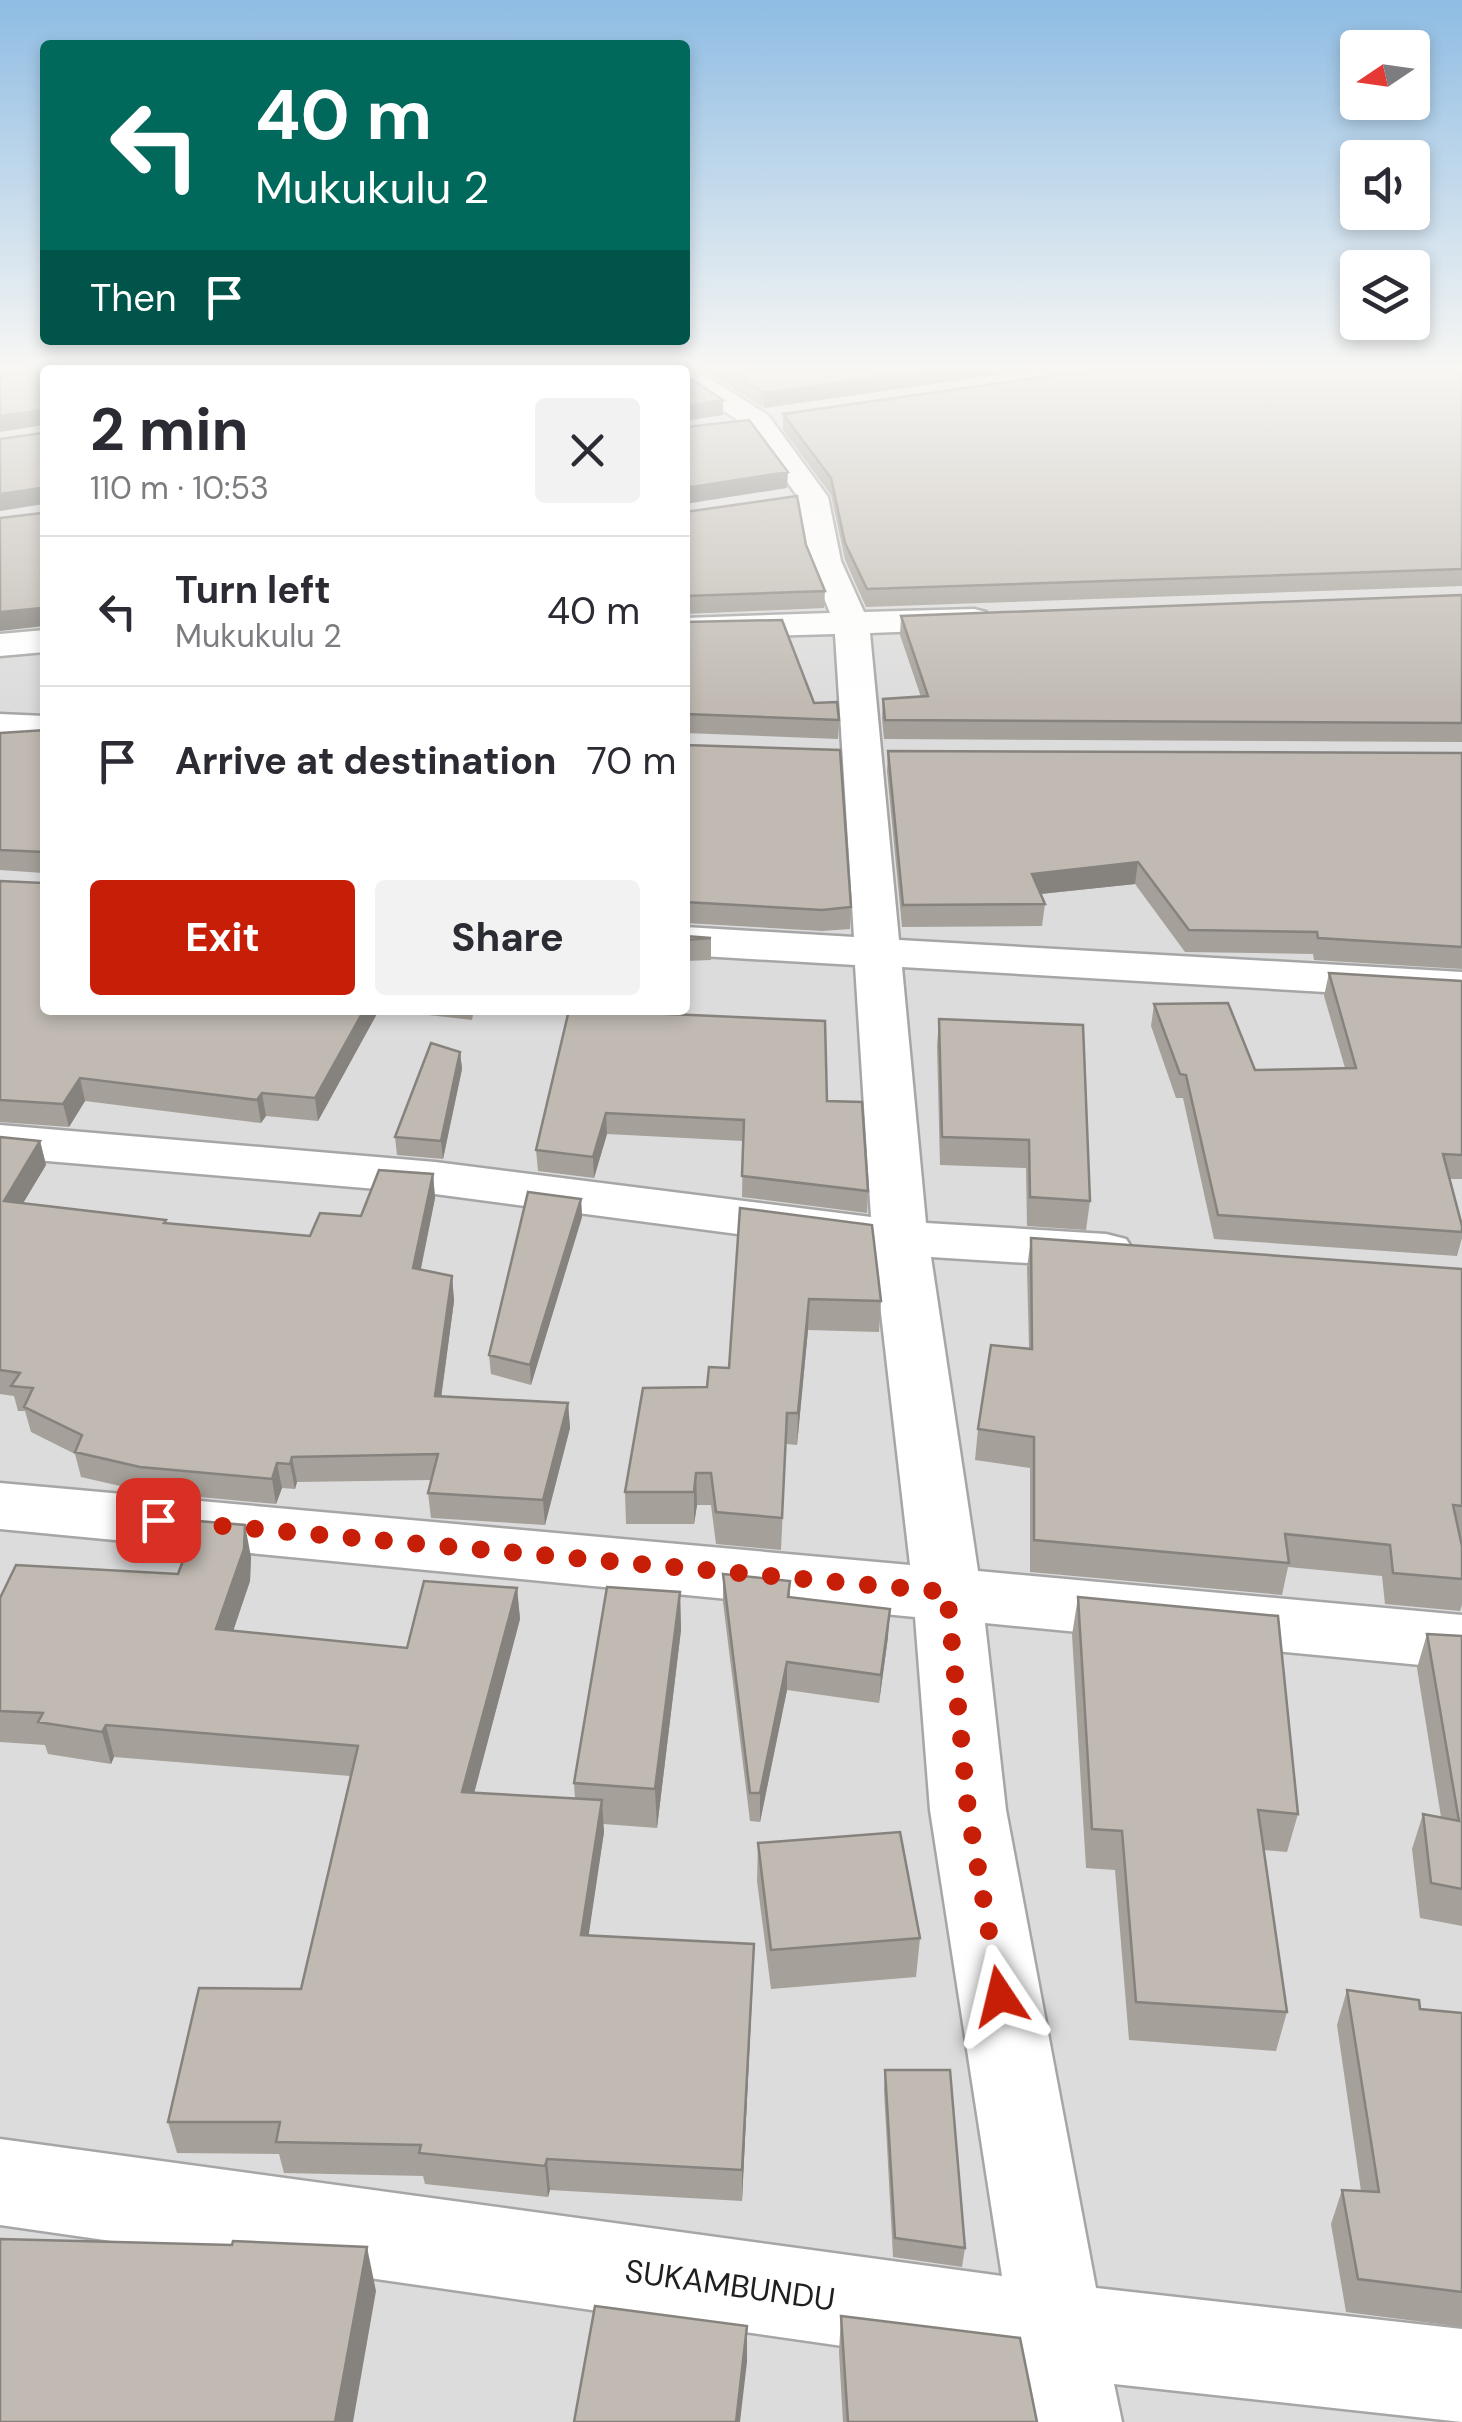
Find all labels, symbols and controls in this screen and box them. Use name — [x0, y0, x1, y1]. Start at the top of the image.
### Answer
north arrow — [1340, 30, 1430, 120]
map controls — [1340, 30, 1430, 340]
text: 40 m — [255, 70, 432, 161]
icon: left — [90, 80, 220, 210]
button: sound — [1340, 140, 1430, 230]
text: Mukukulu 2 — [255, 158, 489, 217]
button: layers — [1340, 250, 1430, 340]
icon: arrive — [197, 270, 252, 325]
text: Then — [90, 273, 177, 323]
text: 2 min — [90, 390, 249, 469]
button: close — [535, 398, 640, 503]
text: 110 m · 10:53 — [90, 467, 269, 509]
text: Turn left — [175, 565, 331, 615]
icon: left — [90, 584, 145, 639]
text: 40 m — [547, 586, 640, 636]
text: Mukukulu 2 — [175, 615, 342, 657]
icon: arrive — [90, 734, 145, 789]
text: Arrive at destination — [175, 736, 557, 786]
text: 70 m — [587, 736, 676, 786]
button: Exit — [90, 880, 355, 995]
button: Share — [375, 880, 640, 995]
pin — [116, 1478, 201, 1563]
icon: arrive — [131, 1493, 186, 1548]
position arrow — [948, 1944, 1052, 2048]
street label: SUKAMBUNDU — [622, 2249, 838, 2321]

